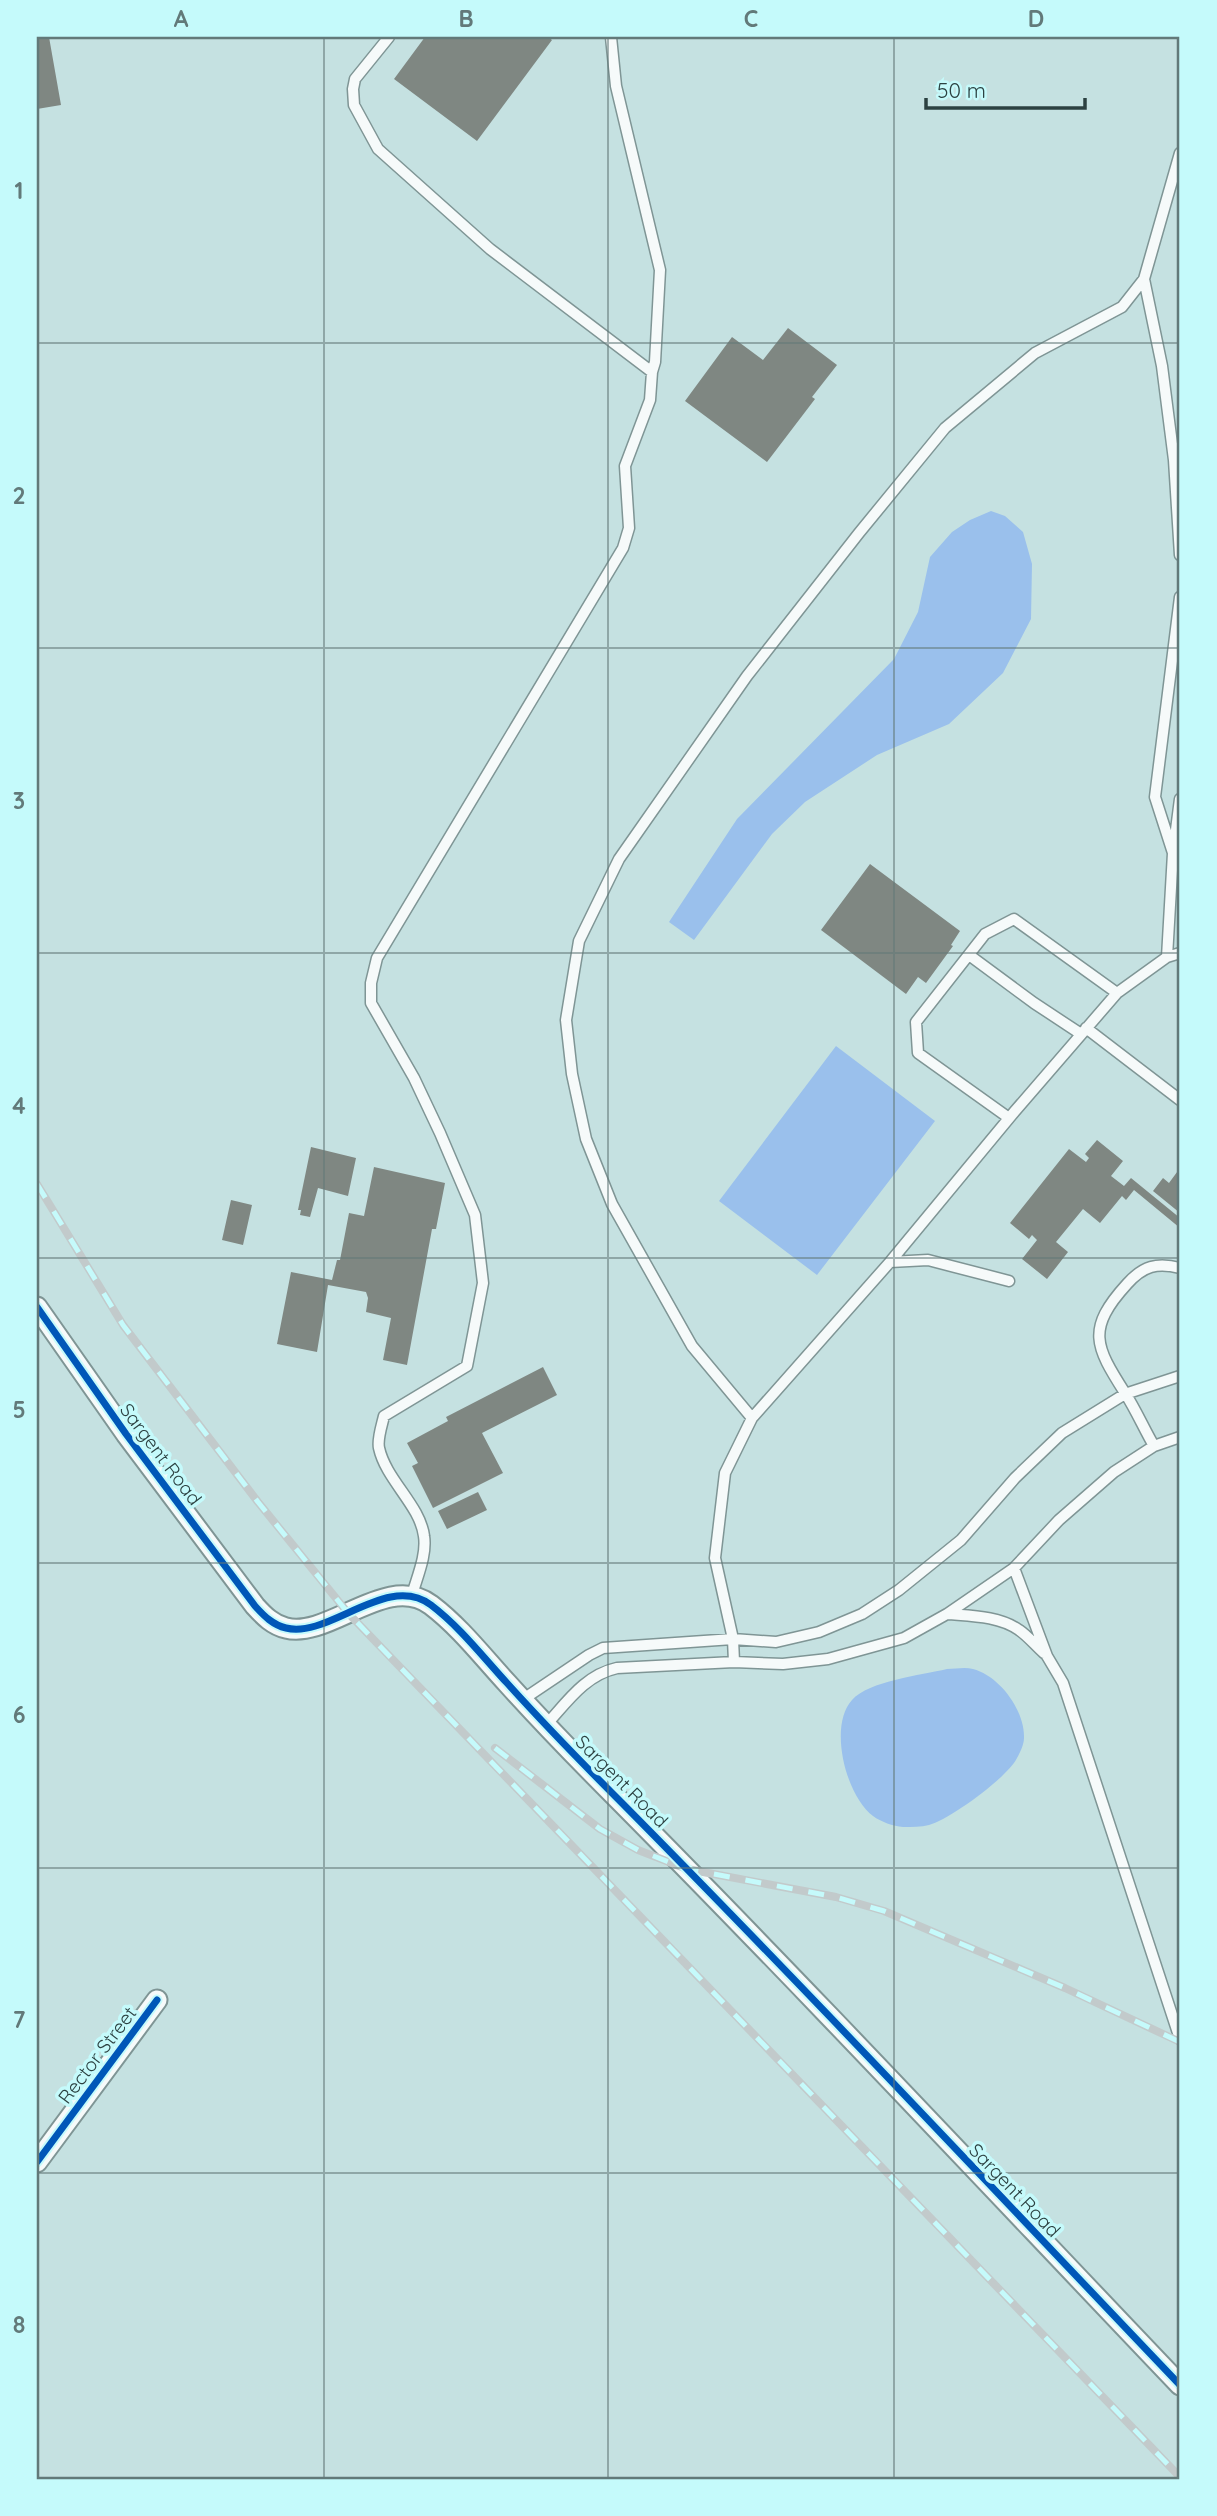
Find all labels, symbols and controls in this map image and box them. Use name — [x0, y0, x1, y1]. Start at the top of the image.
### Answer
text: A — [174, 4, 189, 33]
text: B — [458, 4, 474, 33]
text: C — [744, 4, 758, 33]
text: D — [1028, 4, 1044, 33]
scale bar — [926, 66, 1086, 110]
text: 50 m — [937, 77, 986, 103]
text: 1 — [15, 176, 23, 205]
text: 2 — [12, 481, 26, 510]
text: 3 — [13, 786, 25, 815]
text: 4 — [12, 1091, 26, 1120]
text: 5 — [12, 1395, 26, 1424]
street label: Sargent Road — [115, 1398, 207, 1510]
text: 6 — [13, 1700, 25, 1729]
street label: Sargent Road — [571, 1730, 673, 1832]
street label: Rector Street — [53, 2002, 141, 2108]
text: 7 — [13, 2005, 26, 2034]
street label: Sargent Road — [964, 2138, 1066, 2242]
text: 8 — [13, 2310, 25, 2339]

